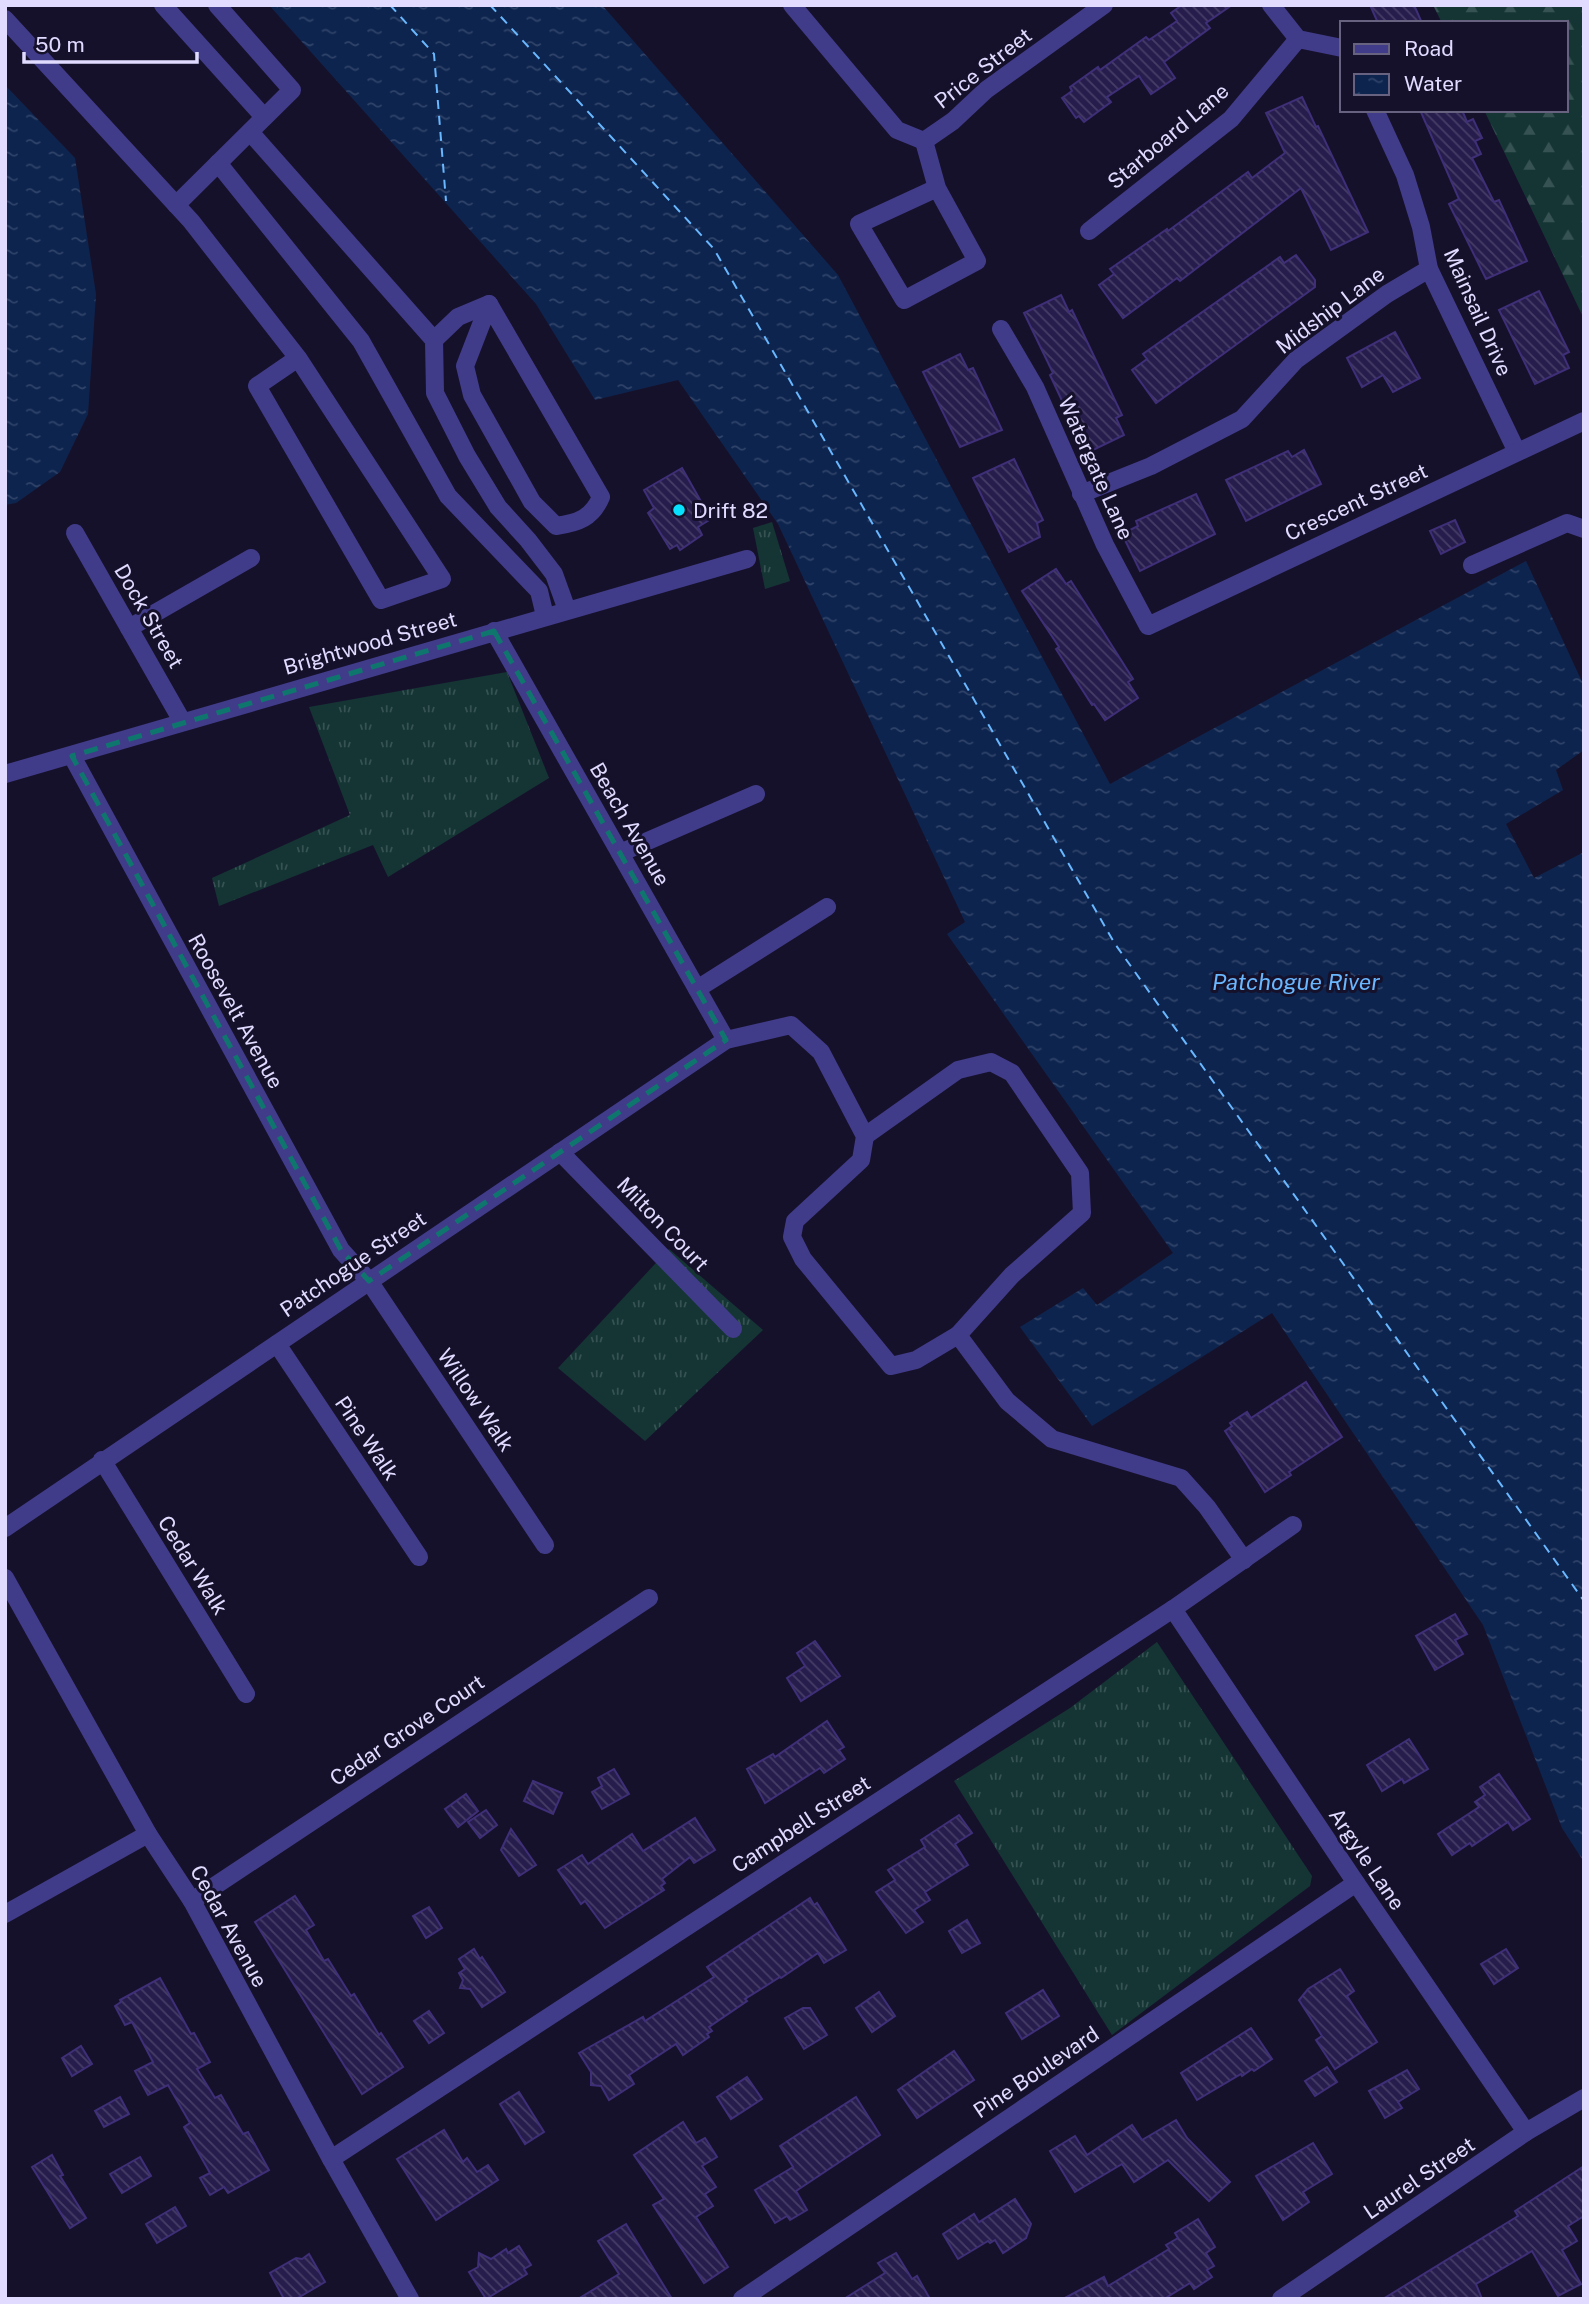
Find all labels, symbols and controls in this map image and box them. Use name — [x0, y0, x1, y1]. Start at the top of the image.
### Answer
scale bar — [24, 21, 198, 65]
legend — [1340, 21, 1568, 112]
street label: Price Street — [929, 22, 1037, 114]
text: 50 m — [35, 32, 85, 57]
text: Road — [1404, 36, 1454, 61]
text: Water — [1404, 71, 1462, 96]
street label: Starboard Lane — [1102, 78, 1234, 194]
street label: Mainsail Drive — [1439, 244, 1517, 380]
street label: Midship Lane — [1271, 261, 1389, 359]
street label: Watergate Lane — [1053, 393, 1139, 543]
street label: Crescent Street — [1281, 458, 1431, 546]
place label: Drift 82 — [693, 498, 768, 523]
marker: Drift 82 — [671, 502, 687, 518]
street label: Dock Street — [109, 560, 189, 672]
street label: Brightwood Street — [280, 606, 460, 680]
street label: Beach Avenue — [585, 758, 675, 890]
street label: Roosevelt Avenue — [183, 929, 289, 1093]
water label: Patchogue River — [1212, 968, 1380, 995]
street label: Milton Court — [612, 1172, 714, 1276]
street label: Patchogue Street — [275, 1206, 431, 1322]
street label: Willow Walk — [432, 1344, 520, 1456]
street label: Pine Walk — [330, 1391, 404, 1485]
street label: Cedar Walk — [153, 1511, 233, 1619]
street label: Cedar Grove Court — [325, 1669, 489, 1791]
street label: Campbell Street — [727, 1770, 875, 1878]
street label: Argyle Lane — [1324, 1803, 1410, 1915]
street label: Cedar Avenue — [185, 1861, 273, 1991]
street label: Pine Boulevard — [968, 2021, 1104, 2123]
street label: Laurel Street — [1359, 2132, 1479, 2224]

